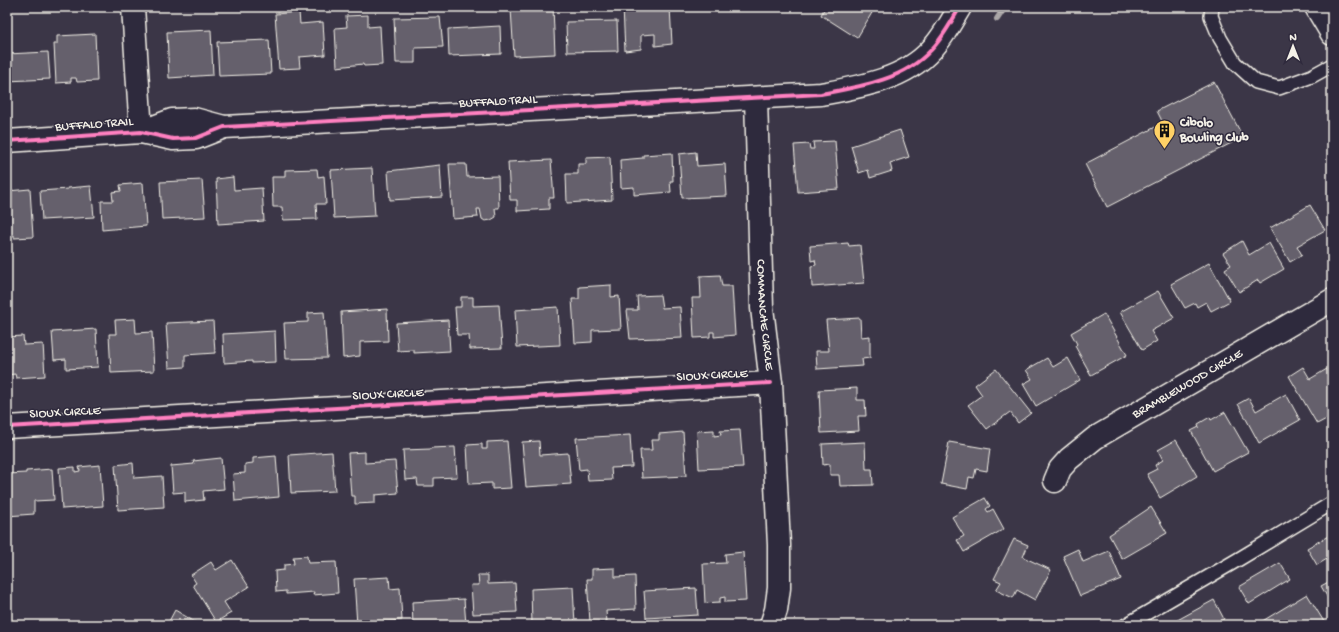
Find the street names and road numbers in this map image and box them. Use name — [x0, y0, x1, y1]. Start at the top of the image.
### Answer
street label: BUFFALO TRAIL — [458, 92, 539, 112]
street label: BUFFALO TRAIL — [53, 115, 135, 135]
street label: COMMANCHE CIRCLE — [753, 259, 777, 372]
street label: BRAMBLEWOOD CIRCLE — [1129, 346, 1246, 423]
street label: SIOUX CIRCLE — [676, 367, 749, 385]
street label: SIOUX CIRCLE — [352, 386, 425, 404]
street label: SIOUX CIRCLE — [29, 404, 102, 422]

